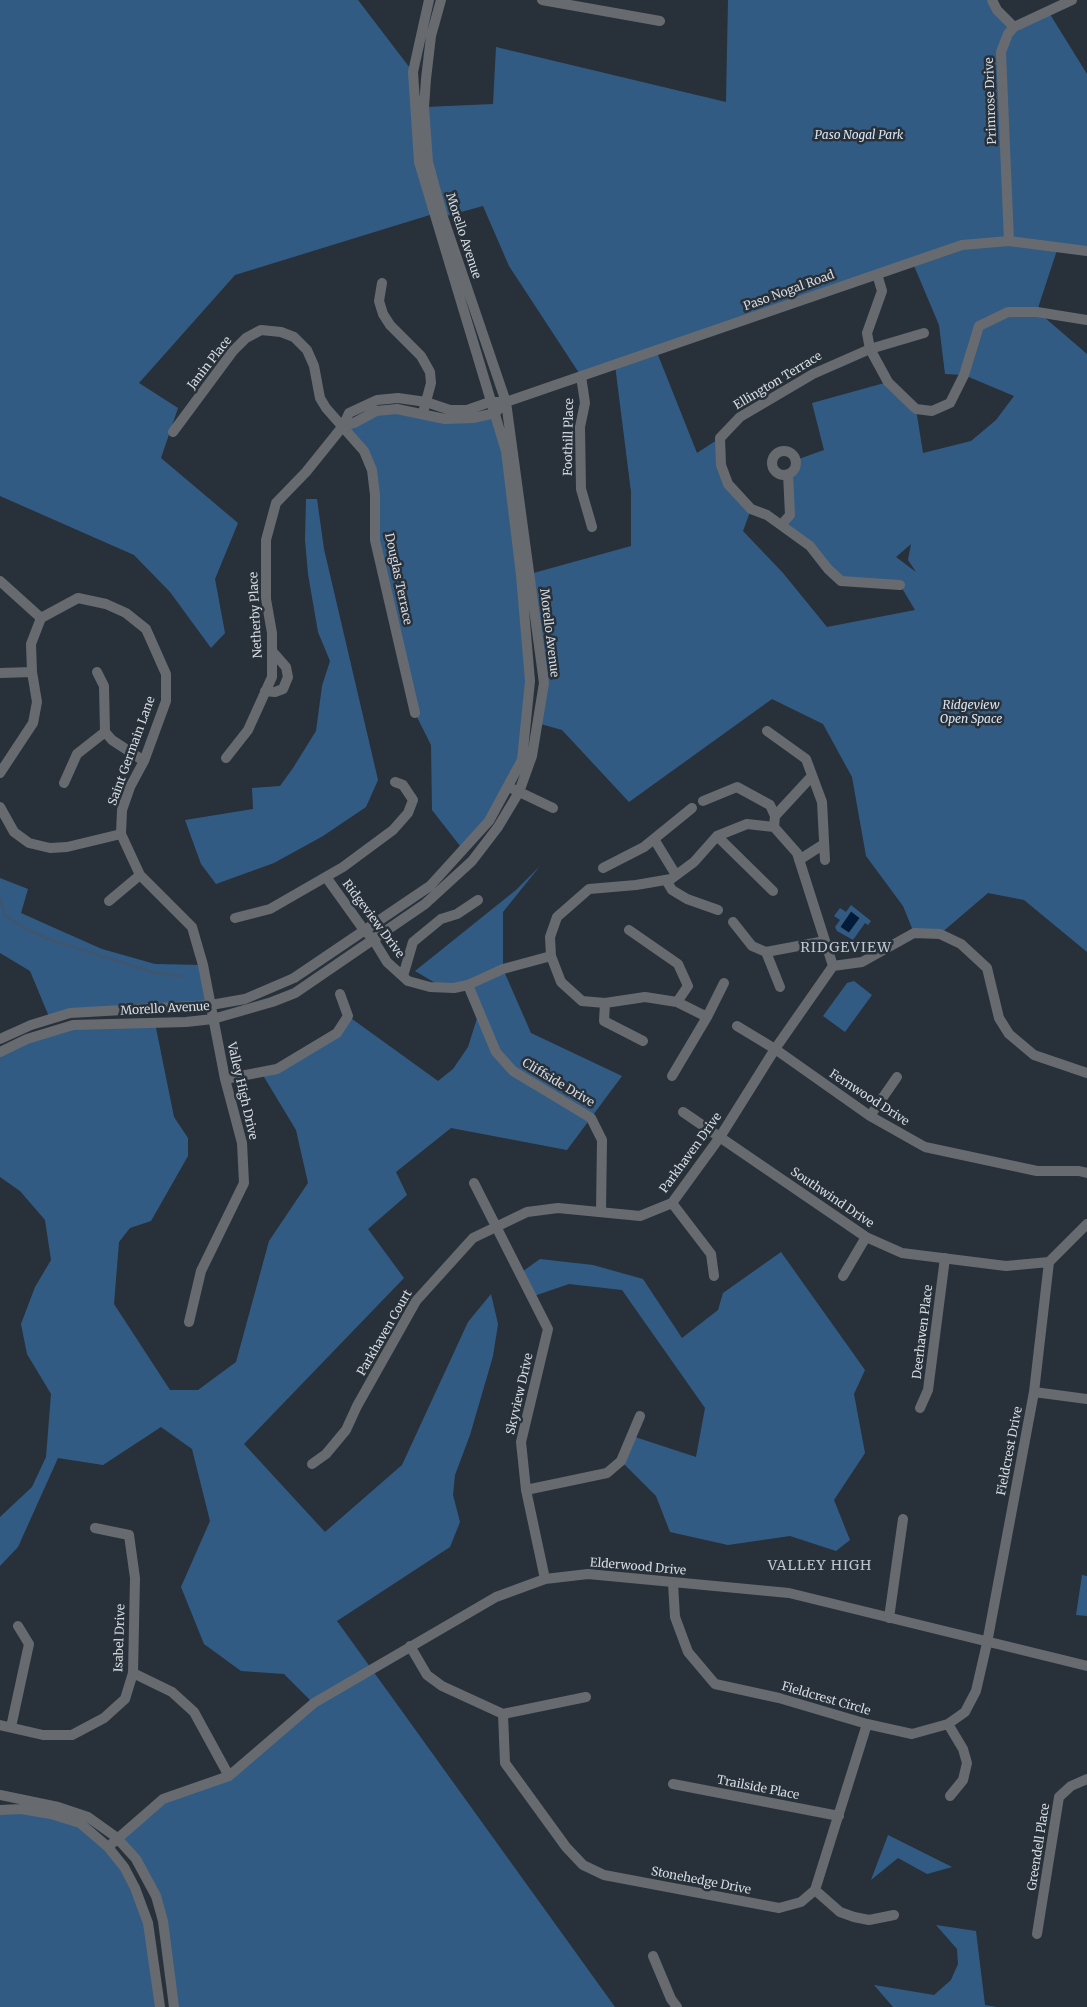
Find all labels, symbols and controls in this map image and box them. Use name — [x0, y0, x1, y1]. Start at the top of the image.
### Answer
street label: Primrose Drive — [982, 57, 1000, 145]
park label: Paso Nogal Park — [815, 129, 903, 143]
street label: Morello Avenue — [442, 191, 484, 281]
street label: Paso Nogal Road — [742, 268, 836, 314]
street label: Janin Place — [185, 334, 235, 392]
street label: Ellington Terrace — [731, 349, 825, 413]
street label: Foothill Place — [561, 398, 577, 476]
street label: Douglas Terrace — [381, 532, 415, 626]
street label: Netherby Place — [247, 571, 265, 659]
street label: Morello Avenue — [536, 588, 562, 678]
street label: Saint Germain Lane — [106, 694, 158, 808]
park label: Ridgeview Open Space — [940, 699, 1002, 727]
street label: Ridgeview Drive — [339, 877, 407, 961]
district label: RIDGEVIEW — [799, 940, 893, 956]
street label: Morello Avenue — [120, 999, 210, 1019]
street label: Valley High Drive — [224, 1041, 260, 1141]
street label: Cliffside Drive — [519, 1056, 597, 1110]
street label: Fernwood Drive — [826, 1067, 912, 1129]
street label: Parkhaven Drive — [657, 1110, 725, 1196]
street label: Southwind Drive — [788, 1165, 876, 1231]
street label: Deerhaven Place — [910, 1284, 936, 1380]
street label: Parkhaven Court — [355, 1287, 415, 1379]
street label: Skyview Drive — [504, 1352, 536, 1436]
street label: Fieldcrest Drive — [994, 1405, 1026, 1497]
street label: Elderwood Drive — [589, 1556, 687, 1578]
district label: VALLEY HIGH — [766, 1558, 874, 1574]
street label: Isabel Drive — [112, 1604, 128, 1672]
street label: Fieldcrest Circle — [780, 1679, 872, 1719]
street label: Trailside Place — [716, 1773, 800, 1803]
street label: Greendell Place — [1025, 1802, 1053, 1892]
street label: Stonehedge Drive — [650, 1864, 752, 1898]

